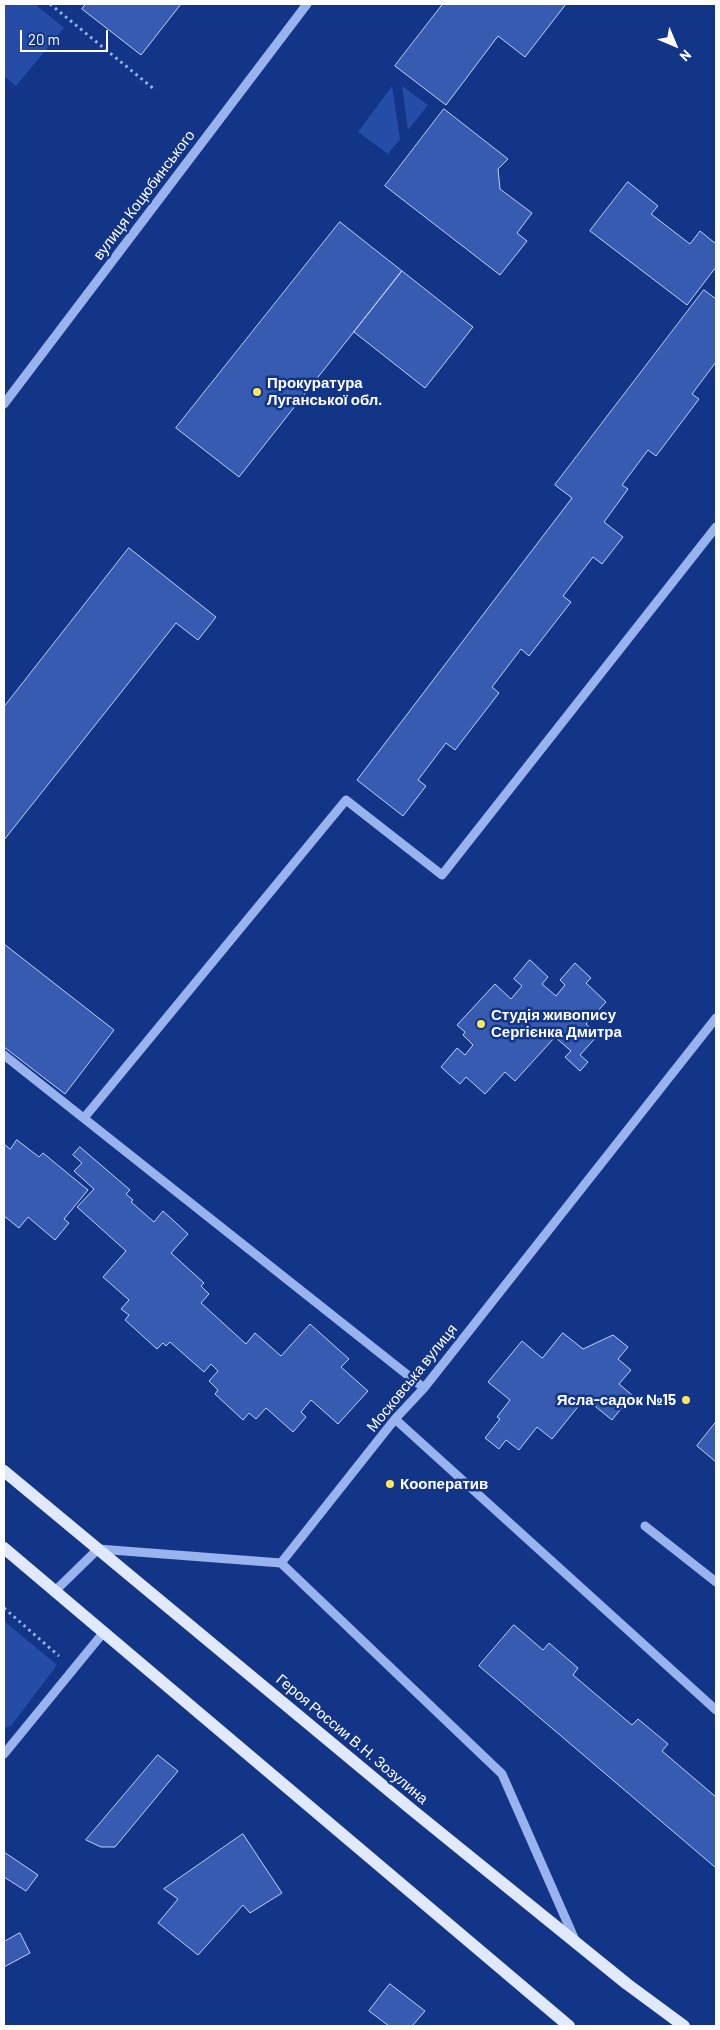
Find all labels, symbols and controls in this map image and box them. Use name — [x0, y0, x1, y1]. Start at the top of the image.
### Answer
scale bar — [22, 20, 110, 52]
north arrow — [650, 20, 700, 70]
text: 20 m — [28, 30, 60, 48]
text: N — [677, 47, 695, 65]
street label: вулиця Коцюбинського — [89, 127, 199, 263]
place label: Прокуратура Луганської обл. — [267, 374, 382, 409]
marker: Прокуратура Луганської обл. — [251, 386, 263, 398]
place label: Студія живопису Сергієнка Дмитра — [491, 1006, 622, 1041]
marker: Студія живопису Сергієнка Дмитра — [475, 1018, 487, 1030]
street label: Московська вулиця — [363, 1320, 461, 1436]
place label: Ясла-садок №15 — [557, 1391, 676, 1409]
marker: Ясла-садок №15 — [680, 1394, 692, 1406]
place label: Кооператив — [400, 1475, 488, 1493]
marker: Кооператив — [384, 1478, 396, 1490]
street label: Героя России В.Н. Зозулина — [272, 1670, 432, 1808]

